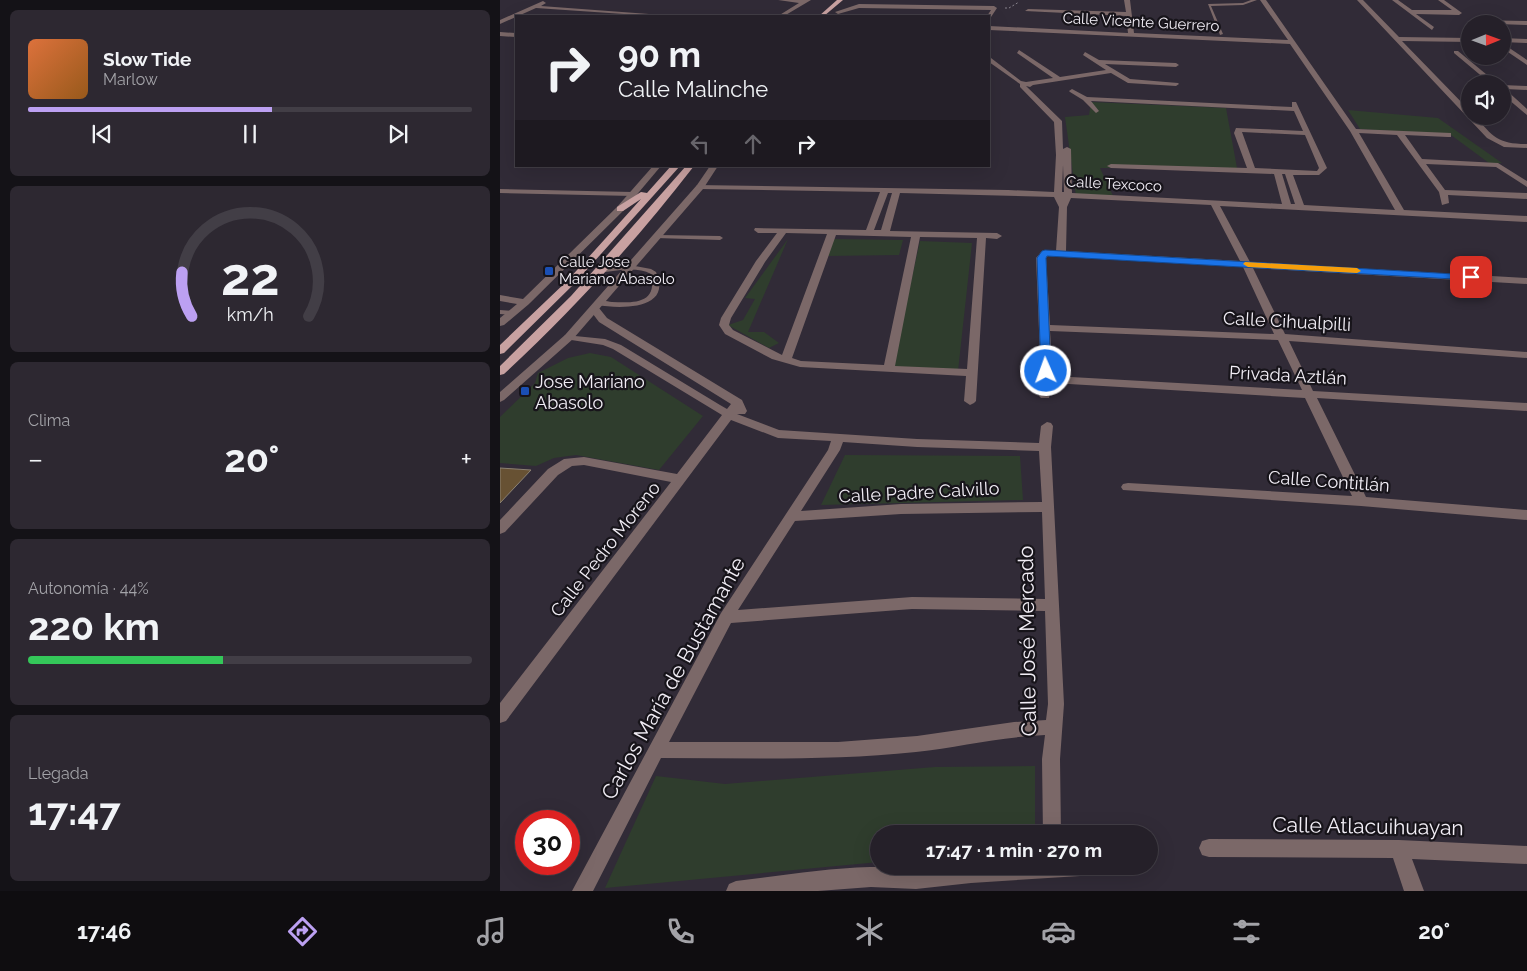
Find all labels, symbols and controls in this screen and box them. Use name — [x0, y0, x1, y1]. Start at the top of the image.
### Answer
street label: Calle Vicente Guerrero — [1062, 9, 1220, 35]
north arrow — [1461, 15, 1511, 65]
map controls — [1461, 15, 1511, 125]
text: 90 m — [618, 34, 701, 75]
icon: right — [535, 35, 600, 100]
text: Slow Tide — [103, 48, 192, 70]
text: Marlow — [103, 70, 158, 89]
button: sound — [1461, 75, 1511, 125]
text: Calle Malinche — [618, 76, 768, 102]
icon: previous — [88, 120, 116, 148]
icon: pause — [236, 120, 264, 148]
icon: next — [384, 120, 412, 148]
icon: left — [686, 130, 714, 158]
icon: ahead — [739, 130, 767, 158]
icon: right — [792, 130, 820, 158]
street label: Calle Texcoco — [1066, 172, 1163, 196]
text: 22 — [221, 246, 279, 307]
place label: Calle Jose Mariano Abasolo — [559, 253, 675, 288]
pin — [1450, 256, 1492, 298]
icon: arrive — [1457, 263, 1485, 291]
marker: Calle Jose Mariano Abasolo — [543, 265, 555, 277]
text: km/h — [226, 304, 274, 325]
street label: Calle Cihualpilli — [1223, 307, 1351, 335]
position arrow — [1019, 344, 1071, 396]
street label: Privada Aztlán — [1229, 361, 1347, 389]
place label: Jose Mariano Abasolo — [535, 371, 645, 413]
marker: Jose Mariano Abasolo — [519, 385, 531, 397]
text: Clima — [28, 411, 70, 430]
text: 20° — [224, 436, 279, 481]
text: − — [28, 443, 43, 476]
text: + — [460, 443, 472, 476]
street label: Calle Contitlán — [1268, 466, 1390, 496]
street label: Calle Pedro Moreno — [546, 477, 664, 621]
street label: Calle Padre Calvillo — [838, 477, 1000, 507]
street label: Calle José Mercado — [1013, 545, 1041, 737]
street label: Carlos María de Bustamante — [596, 552, 750, 804]
text: Autonomía · 44% — [28, 579, 149, 598]
text: 220 km — [28, 604, 160, 649]
text: Llegada — [28, 764, 88, 783]
text: 17:47 — [28, 789, 121, 834]
speed limit sign: 30 — [515, 810, 580, 875]
street label: Calle Atlacuihuayan — [1272, 812, 1464, 840]
text: 17:47 · 1 min · 270 m — [926, 839, 1102, 861]
icon: directions — [285, 914, 320, 949]
icon: music — [474, 914, 509, 949]
icon: phone — [663, 914, 698, 949]
icon: climate — [852, 914, 887, 949]
icon: car — [1041, 914, 1076, 949]
icon: filters — [1229, 914, 1264, 949]
text: 17:46 — [77, 918, 131, 944]
text: 20° — [1418, 918, 1450, 944]

